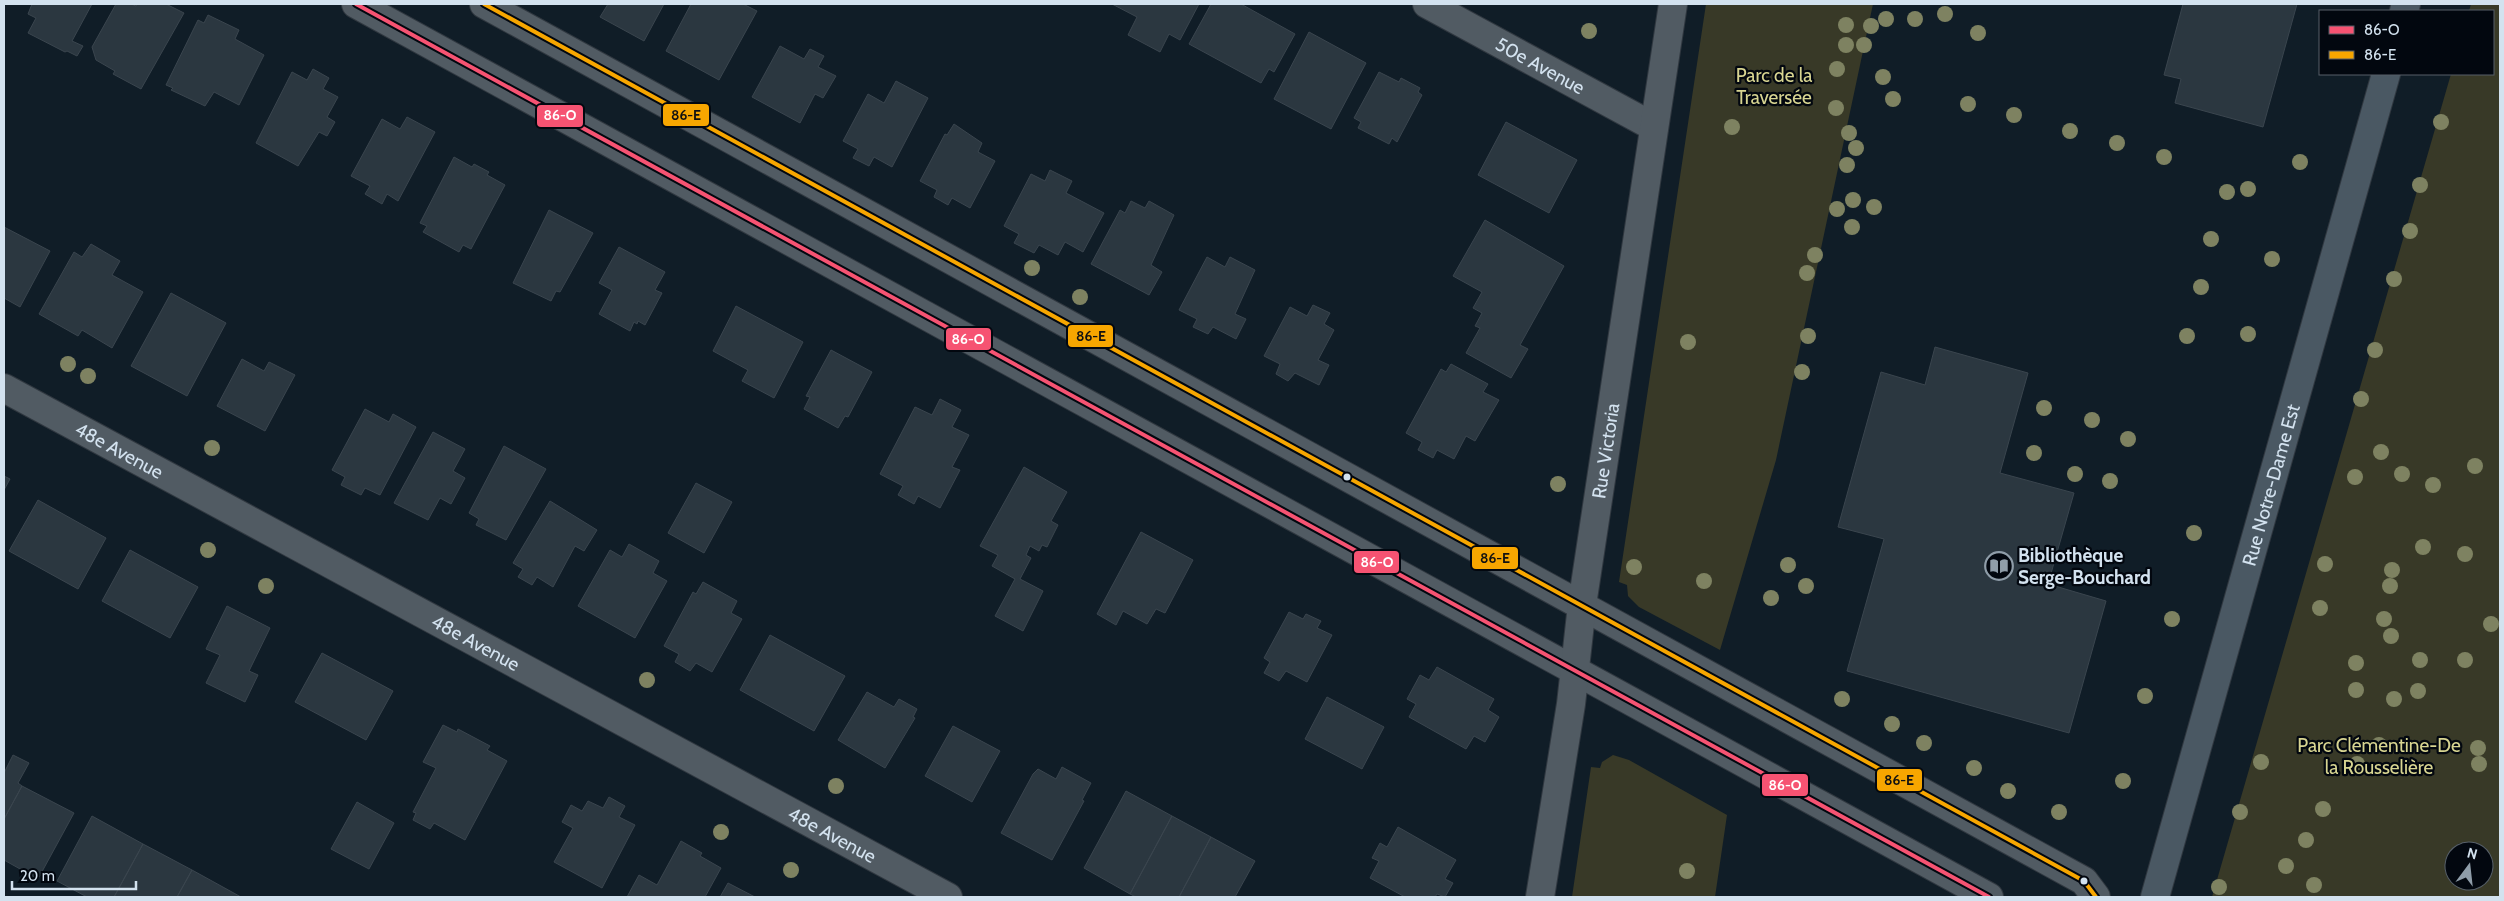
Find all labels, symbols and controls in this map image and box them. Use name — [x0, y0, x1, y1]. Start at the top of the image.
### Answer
legend — [2319, 10, 2494, 75]
text: 86-O — [2364, 21, 2400, 39]
street label: 50e Avenue — [1492, 32, 1589, 99]
text: 86-E — [2364, 46, 2396, 64]
park label: Parc de la Traversée — [1736, 64, 1812, 109]
line badge: 86-E — [662, 103, 710, 127]
line badge: 86-O — [536, 104, 584, 128]
text: 86-O — [544, 106, 577, 124]
text: 86-E — [671, 106, 701, 124]
line badge: 86-E — [1067, 324, 1114, 348]
line badge: 86-O — [945, 327, 992, 351]
text: 86-E — [1076, 327, 1106, 345]
text: 86-O — [952, 330, 985, 348]
street label: Rue Notre-Dame Est — [2238, 401, 2305, 568]
street label: Rue Victoria — [1587, 402, 1624, 500]
street label: 48e Avenue — [71, 418, 167, 484]
unlabelled marker — [1342, 472, 1352, 482]
place label: Bibliothèque Serge-Bouchard — [2018, 544, 2151, 589]
line badge: 86-E — [1471, 546, 1519, 570]
text: 86-E — [1480, 549, 1510, 567]
line badge: 86-O — [1353, 550, 1400, 574]
library icon: Bibliothèque Serge-Bouchard — [1984, 551, 2014, 581]
text: 86-O — [1361, 553, 1394, 571]
street label: 48e Avenue — [427, 610, 524, 676]
park label: Parc Clémentine-De la Rousselière — [2297, 734, 2461, 779]
line badge: 86-E — [1876, 768, 1923, 792]
text: 86-E — [1884, 771, 1914, 789]
line badge: 86-O — [1761, 773, 1809, 797]
text: 86-O — [1769, 776, 1802, 794]
street label: 48e Avenue — [784, 802, 880, 868]
north arrow — [2444, 841, 2494, 891]
text: N — [2465, 843, 2479, 863]
scale bar — [12, 858, 136, 890]
text: 20 m — [20, 867, 55, 885]
unlabelled marker — [2079, 876, 2089, 886]

